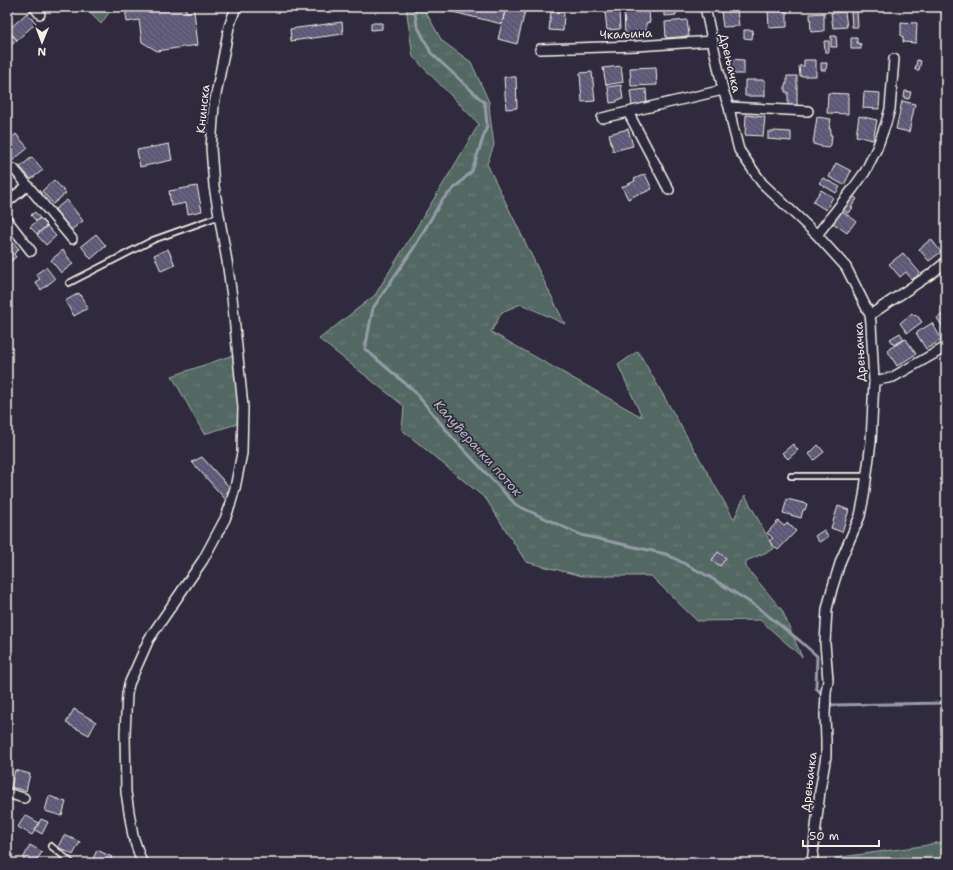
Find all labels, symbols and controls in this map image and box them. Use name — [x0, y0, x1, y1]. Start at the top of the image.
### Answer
north arrow — [22, 22, 62, 62]
street label: Чкаљина — [599, 25, 653, 43]
street label: Дрењачка — [715, 32, 745, 95]
text: N — [37, 44, 46, 59]
street label: Книнска — [192, 83, 214, 134]
street label: Дрењачка — [850, 321, 870, 382]
water label: Калуђерачки поток — [430, 396, 527, 501]
street label: Дрењачка — [797, 751, 821, 813]
scale bar — [803, 822, 879, 848]
text: 50 m — [809, 828, 839, 844]

